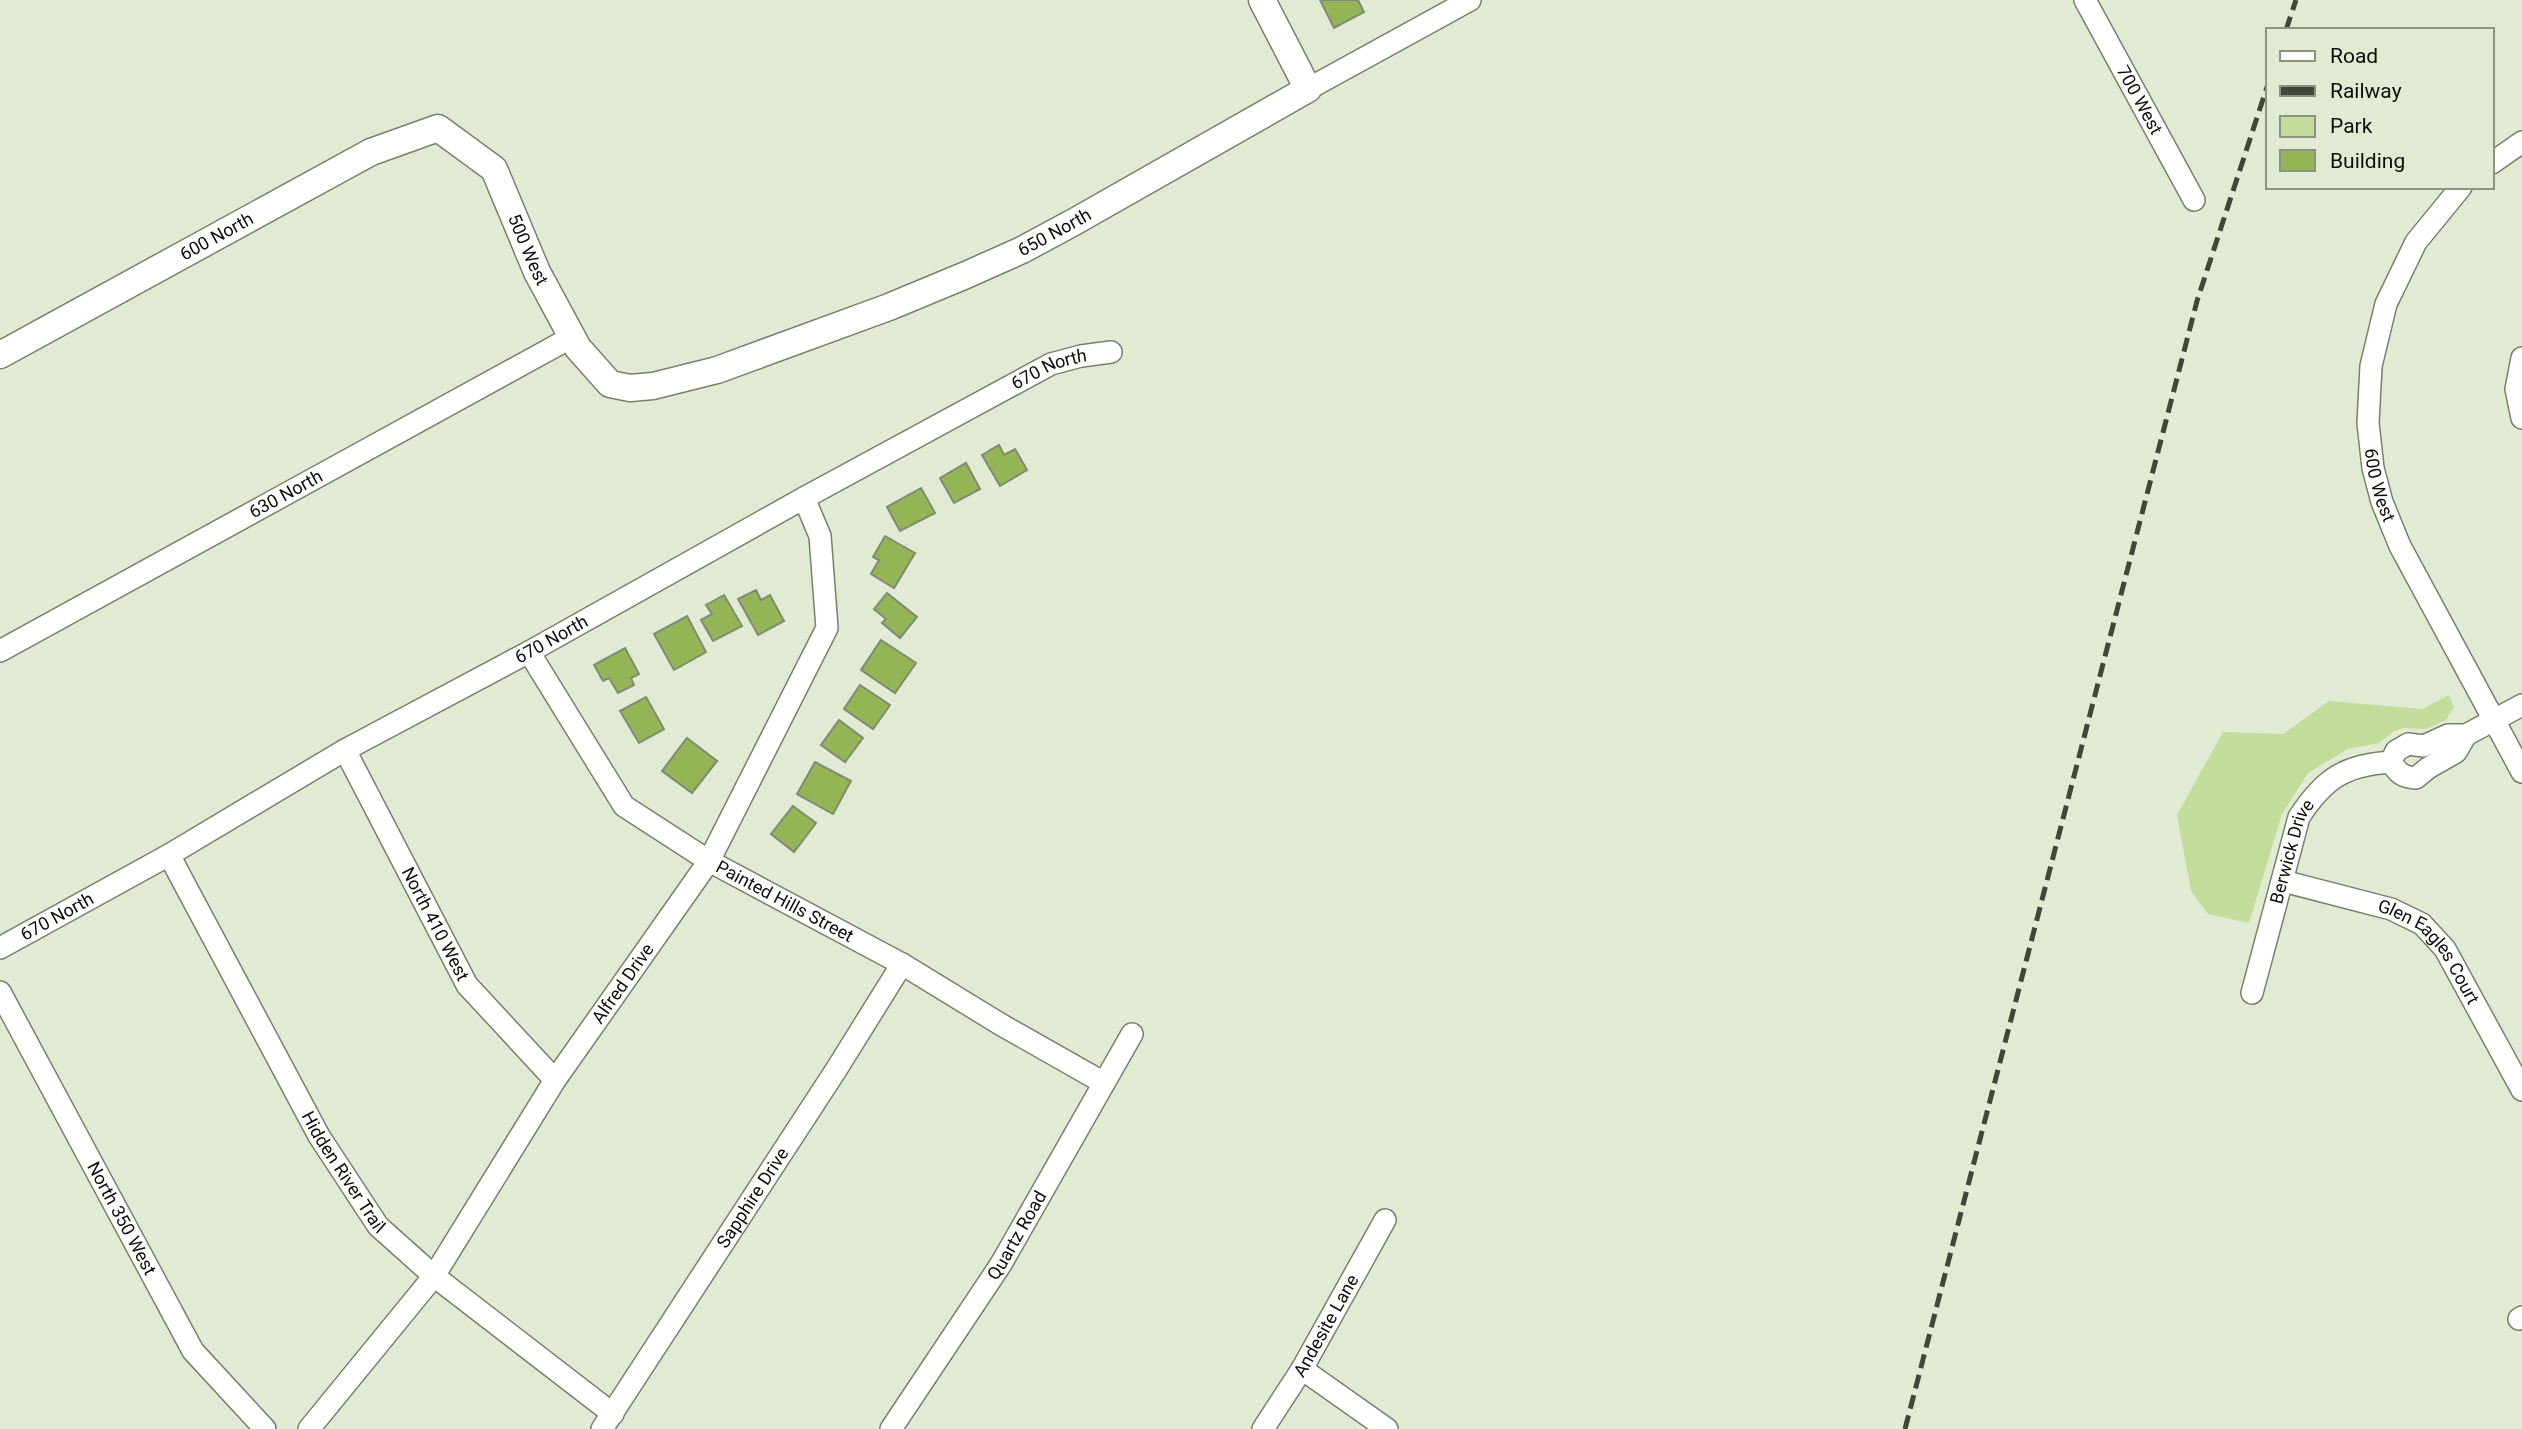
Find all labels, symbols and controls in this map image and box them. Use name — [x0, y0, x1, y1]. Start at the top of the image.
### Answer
legend — [2266, 28, 2494, 189]
text: Road — [2330, 44, 2378, 68]
street label: 700 West — [2113, 62, 2167, 138]
text: Railway — [2330, 79, 2402, 103]
text: Park — [2330, 114, 2373, 138]
text: Building — [2330, 149, 2405, 173]
street label: 650 North — [1014, 203, 1095, 260]
street label: 600 North — [176, 208, 257, 264]
street label: 500 West — [504, 211, 553, 289]
street label: 670 North — [1007, 344, 1088, 394]
street label: 600 West — [2361, 447, 2400, 525]
street label: 630 North — [245, 465, 326, 522]
street label: 670 North — [511, 610, 591, 668]
street label: Berwick Drive — [2265, 795, 2318, 906]
street label: Painted Hills Street — [713, 856, 857, 946]
street label: North 410 West — [398, 863, 474, 984]
street label: 670 North — [16, 888, 97, 945]
street label: Glen Eagles Court — [2376, 895, 2484, 1008]
street label: Alfred Drive — [587, 939, 658, 1027]
street label: Hidden River Trail — [298, 1107, 390, 1237]
street label: Sapphire Drive — [712, 1143, 793, 1252]
street label: North 350 West — [83, 1158, 161, 1278]
street label: Quartz Road — [982, 1187, 1050, 1284]
street label: Andesite Lane — [1289, 1271, 1363, 1381]

